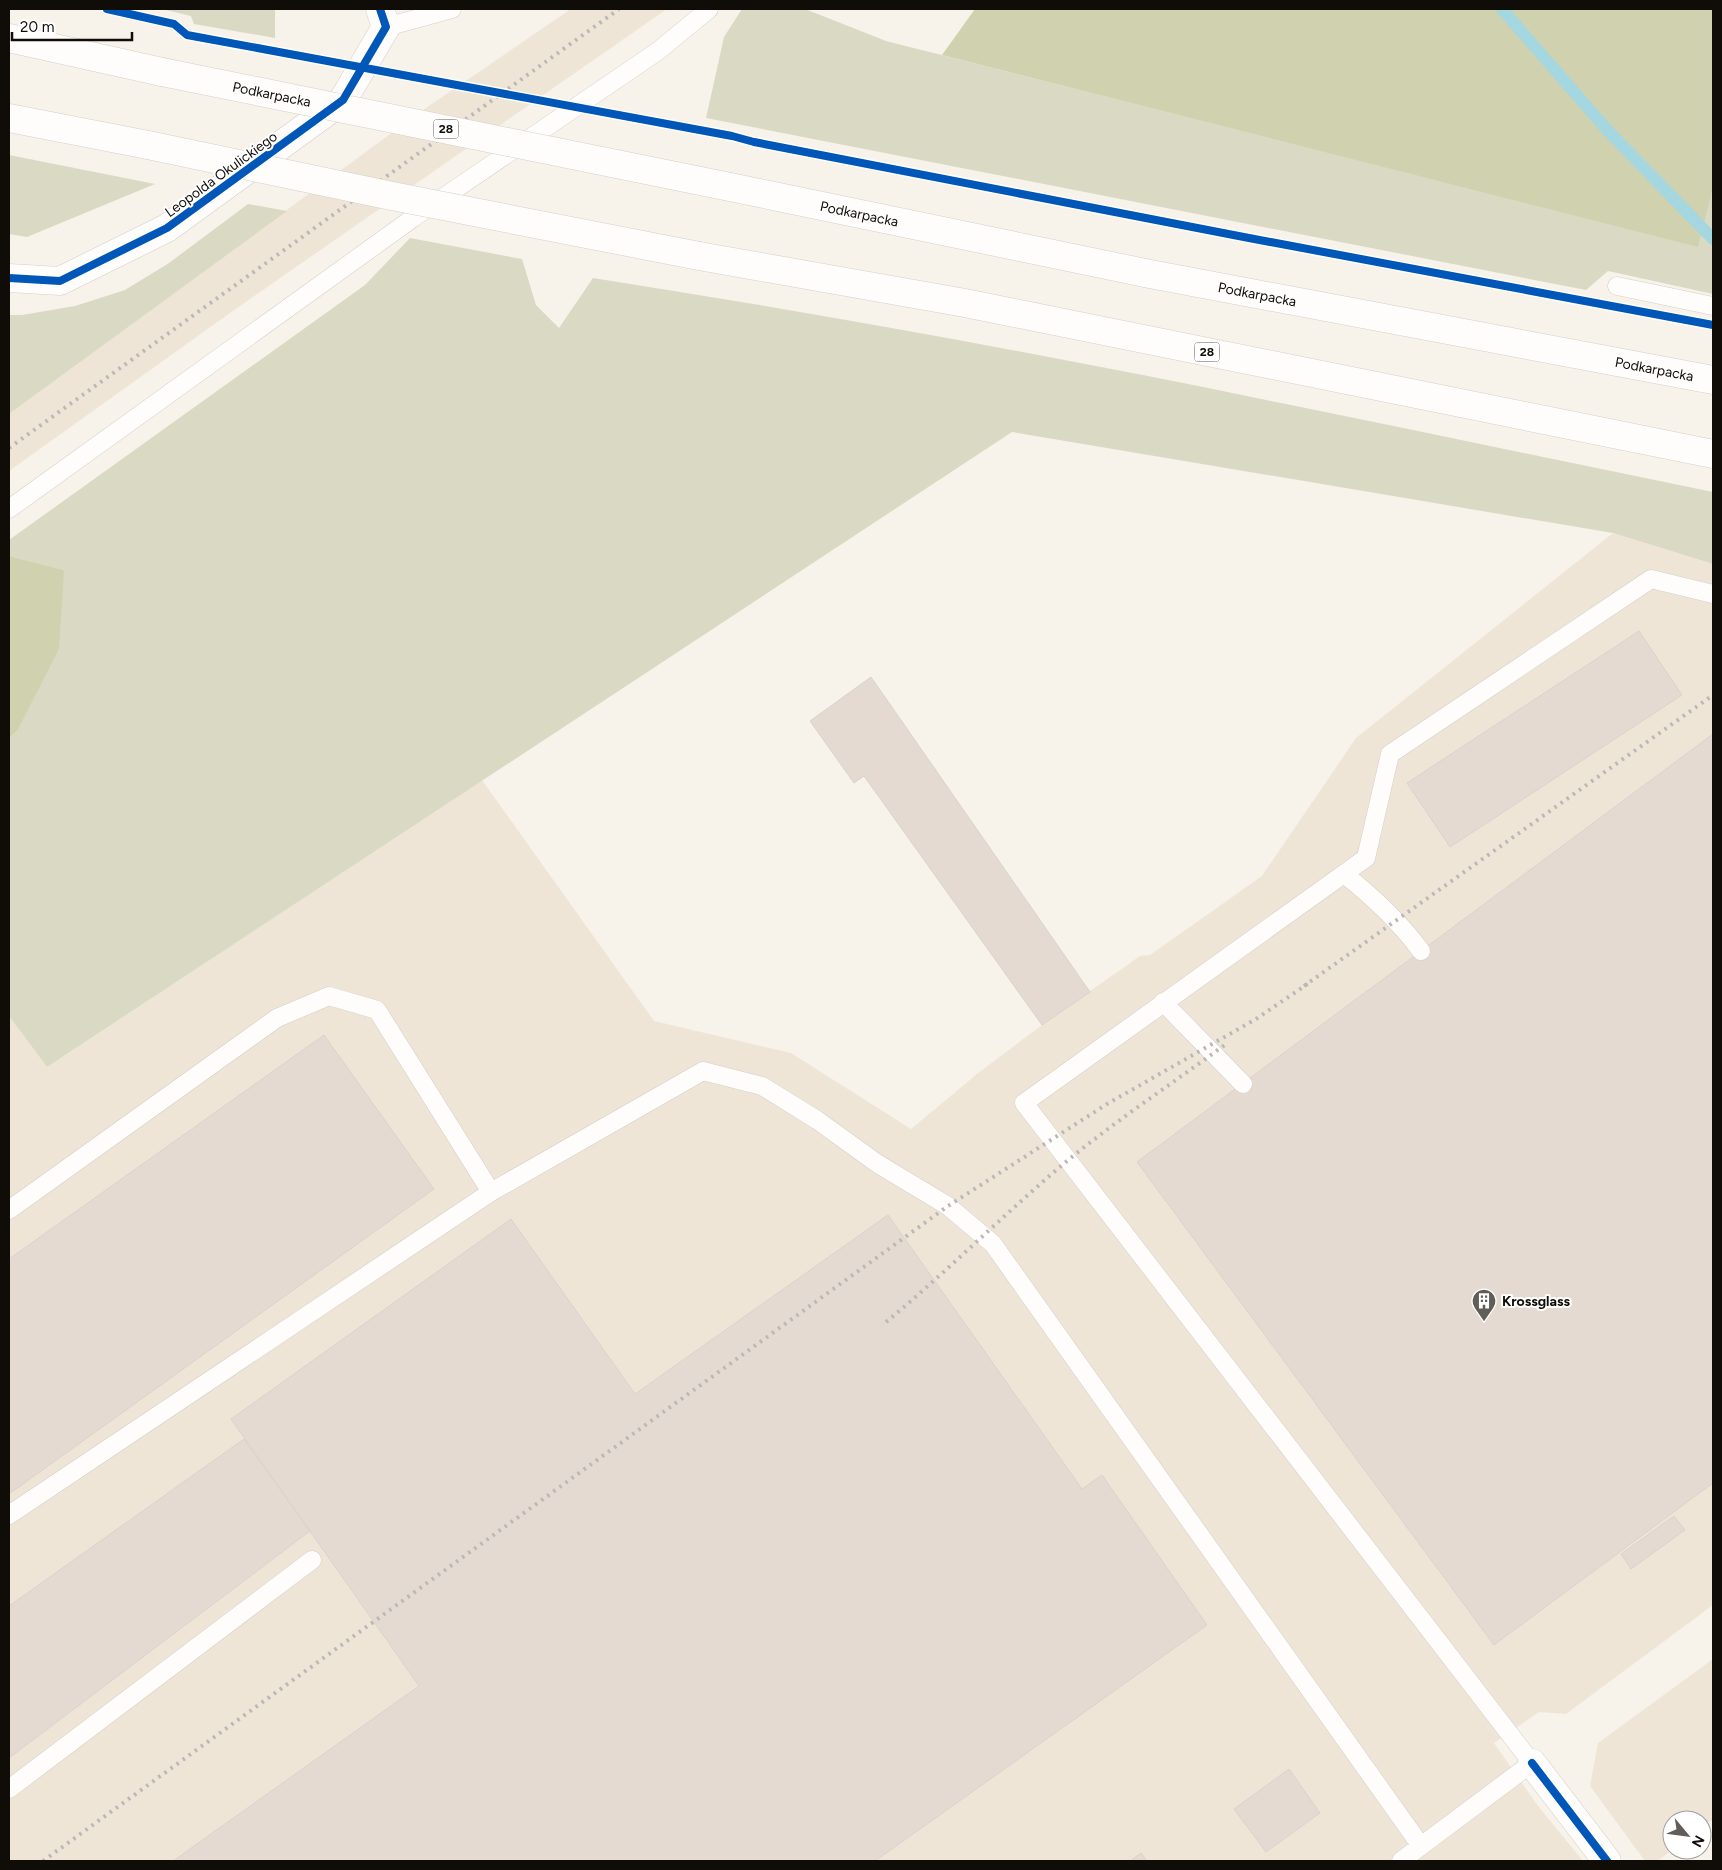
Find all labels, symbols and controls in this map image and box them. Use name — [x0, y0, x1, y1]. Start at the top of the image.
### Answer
scale bar — [12, 10, 132, 42]
text: 20 m — [20, 18, 54, 36]
street label: Podkarpacka — [231, 78, 312, 111]
road number: 28 — [434, 120, 458, 138]
street label: Leopolda Okulickiego — [162, 128, 281, 221]
street label: Podkarpacka — [818, 198, 900, 231]
street label: Podkarpacka — [1216, 279, 1298, 310]
road number: 28 — [1194, 342, 1220, 362]
street label: Podkarpacka — [1613, 354, 1695, 385]
building icon: Krossglass — [1471, 1288, 1497, 1322]
place label: Krossglass — [1502, 1293, 1571, 1310]
north arrow — [1662, 1810, 1712, 1860]
text: N — [1688, 1832, 1708, 1850]

